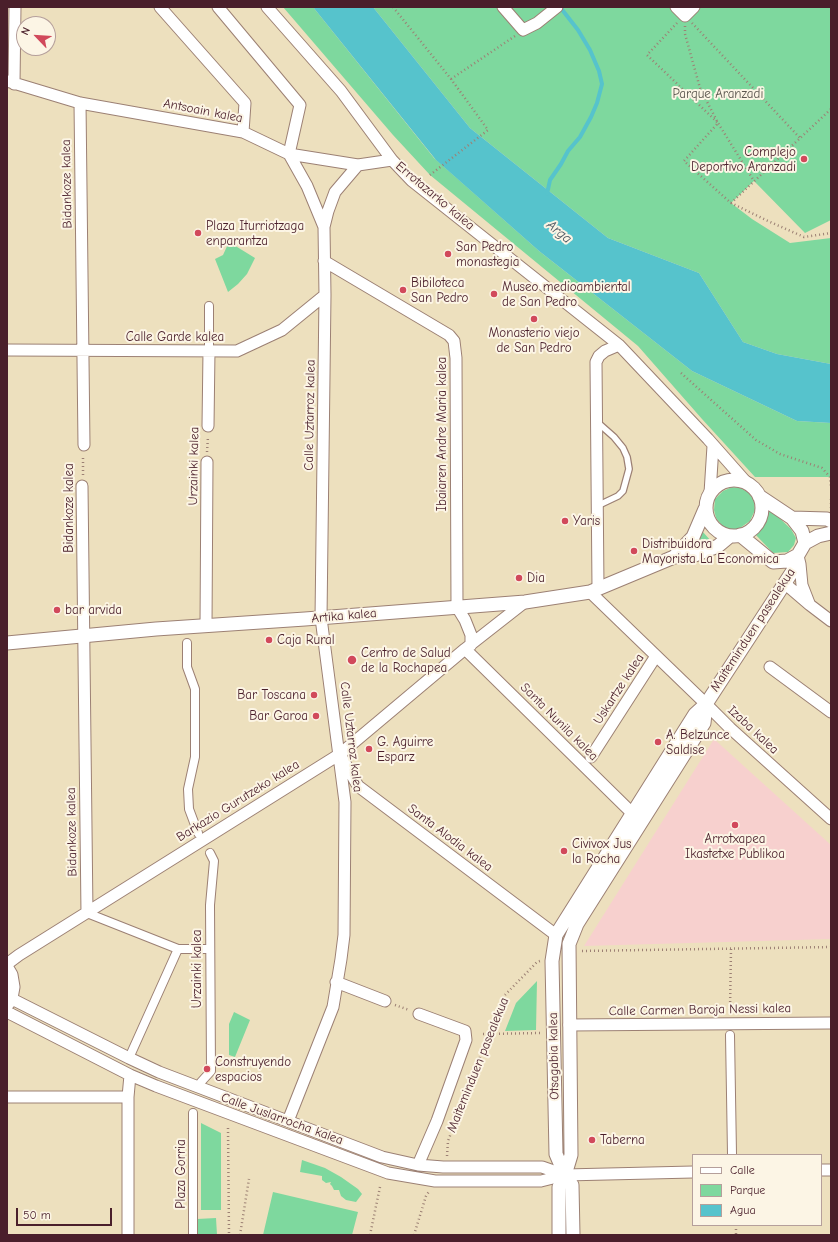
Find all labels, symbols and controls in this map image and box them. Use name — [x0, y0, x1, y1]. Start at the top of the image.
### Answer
north arrow — [16, 16, 56, 56]
text: N — [18, 25, 33, 37]
park label: Parque Aranzadi — [673, 86, 763, 102]
street label: Antsoain kalea — [162, 96, 244, 126]
street label: Bidankoze kalea — [58, 139, 76, 229]
place label: Complejo Deportivo Aranzadi — [691, 144, 796, 175]
marker: Complejo Deportivo Aranzadi — [799, 154, 809, 164]
street label: Errotazarko kalea — [392, 159, 478, 233]
water label: Arga — [543, 217, 575, 247]
place label: Plaza Iturriotzaga enparantza — [206, 218, 304, 249]
marker: Plaza Iturriotzaga enparantza — [193, 228, 203, 238]
place label: San Pedro monastegia — [456, 239, 519, 270]
marker: San Pedro monastegia — [443, 249, 453, 259]
place label: Bibiloteca San Pedro — [411, 275, 468, 306]
place label: Museo medioambiental de San Pedro — [502, 279, 631, 310]
marker: Bibiloteca San Pedro — [398, 285, 408, 295]
marker: Museo medioambiental de San Pedro — [489, 289, 499, 299]
marker: Monasterio viejo de San Pedro — [529, 314, 539, 324]
place label: Monasterio viejo de San Pedro — [488, 325, 580, 356]
street label: Calle Garde kalea — [126, 329, 224, 345]
street label: Ibaiaren Andre Maria kalea — [434, 357, 450, 511]
street label: Calle Uztarroz kalea — [301, 359, 319, 471]
street label: Urzainki kalea — [186, 427, 202, 505]
street label: Bidankoze kalea — [61, 463, 77, 553]
place label: Yaris — [573, 513, 600, 529]
marker: Yaris — [560, 516, 570, 526]
place label: Distribuidora Mayorista La Economica — [642, 536, 779, 567]
marker: Distribuidora Mayorista La Economica — [629, 546, 639, 556]
street label: Maiteminduen pasealekua — [707, 565, 799, 695]
place label: Dia — [527, 570, 545, 586]
marker: Dia — [514, 573, 524, 583]
place label: bar arvida — [65, 602, 122, 618]
marker: bar arvida — [52, 605, 62, 615]
street label: Artika kalea — [311, 605, 377, 627]
place label: Caja Rural — [277, 632, 335, 648]
marker: Caja Rural — [264, 635, 274, 645]
place label: Centro de Salud de la Rochapea — [361, 645, 451, 676]
street label: Uskartze kalea — [590, 651, 648, 727]
marker: Centro de Salud de la Rochapea — [346, 654, 358, 666]
street label: Santa Nunila kalea — [517, 680, 601, 764]
street label: Calle Uztarroz kalea — [336, 681, 366, 793]
place label: Bar Toscana — [237, 687, 306, 703]
marker: Bar Toscana — [309, 690, 319, 700]
street label: Izaba kalea — [724, 702, 782, 758]
place label: Bar Garoa — [249, 708, 308, 724]
marker: Bar Garoa — [311, 711, 321, 721]
place label: A. Belzunce Saldise — [666, 727, 730, 758]
place label: G. Aguirre Esparz — [377, 734, 433, 765]
marker: A. Belzunce Saldise — [653, 737, 663, 747]
marker: G. Aguirre Esparz — [364, 744, 374, 754]
street label: Barkazio Gurutzeko kalea — [174, 757, 302, 845]
street label: Bidankoze kalea — [63, 787, 81, 877]
street label: Santa Alodia kalea — [404, 801, 496, 875]
marker: Arrotxapea Ikastetxe Publikoa — [730, 820, 740, 830]
place label: Arrotxapea Ikastetxe Publikoa — [685, 831, 785, 862]
place label: Civivox Jus la Rocha — [572, 836, 632, 867]
marker: Civivox Jus la Rocha — [559, 846, 569, 856]
street label: Urzainki kalea — [189, 930, 205, 1008]
street label: Maiteminduen pasealekua — [444, 995, 512, 1135]
street label: Calle Carmen Baroja Nessi kalea — [609, 1001, 791, 1019]
street label: Otsagabia kalea — [545, 1012, 563, 1100]
place label: Construyendo espacios — [215, 1054, 291, 1085]
marker: Construyendo espacios — [202, 1064, 212, 1074]
street label: Calle Juslarrocha kalea — [219, 1090, 345, 1148]
place label: Taberna — [600, 1132, 645, 1148]
marker: Taberna — [587, 1135, 597, 1145]
street label: Plaza Gorria — [173, 1139, 189, 1209]
legend — [692, 1154, 822, 1226]
text: Calle — [730, 1163, 755, 1177]
text: Parque — [730, 1183, 765, 1197]
scale bar — [18, 1200, 114, 1226]
text: Agua — [730, 1203, 756, 1217]
text: 50 m — [23, 1208, 51, 1222]

